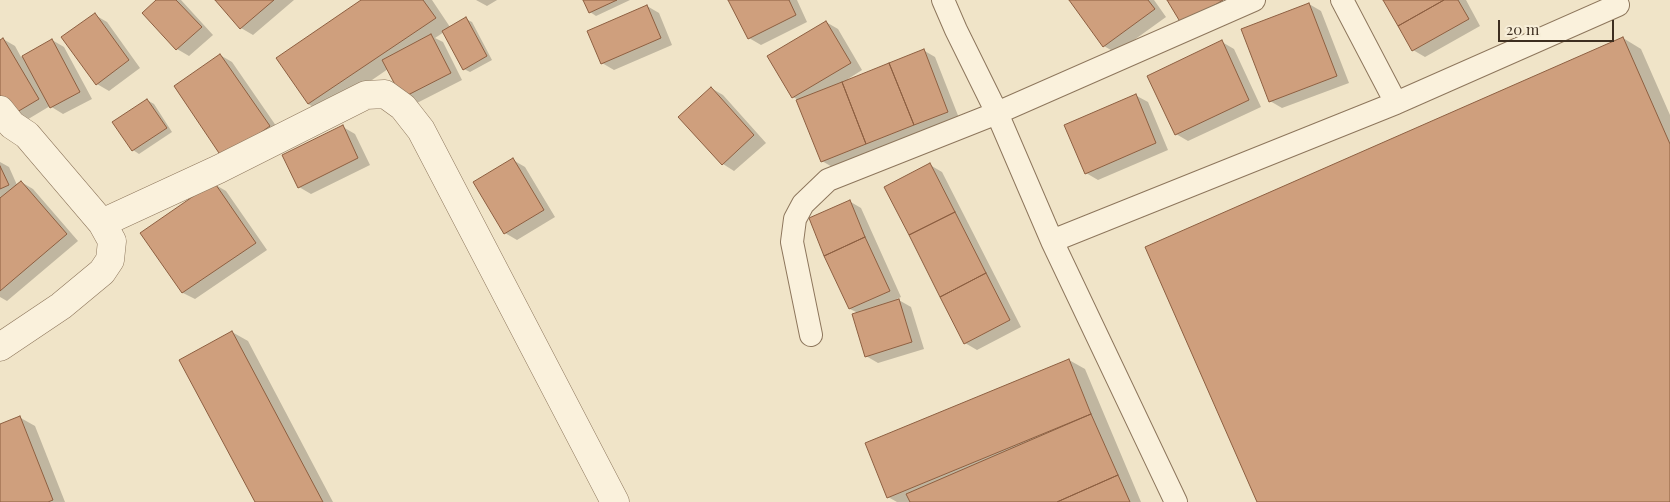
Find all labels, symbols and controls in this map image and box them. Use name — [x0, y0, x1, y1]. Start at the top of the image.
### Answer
scale bar — [1500, 10, 1616, 42]
text: 20 m — [1506, 19, 1539, 39]

